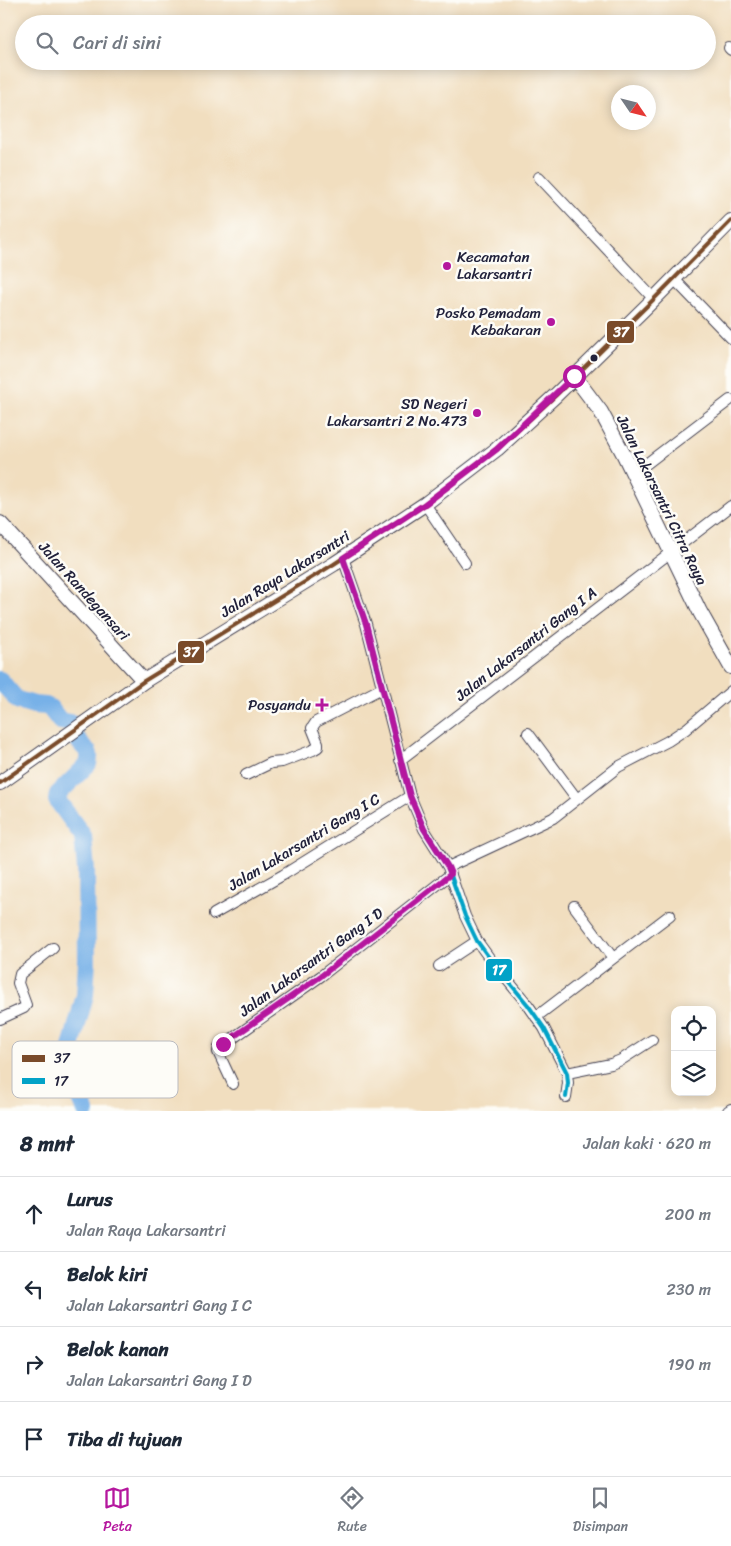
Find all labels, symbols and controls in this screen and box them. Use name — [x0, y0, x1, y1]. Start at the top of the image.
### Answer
search box — [15, 15, 716, 70]
text: Cari di sini — [73, 26, 161, 59]
icon: search — [33, 29, 61, 57]
north arrow — [611, 85, 656, 130]
place label: Kecamatan Lakarsantri — [457, 244, 533, 287]
marker: Kecamatan Lakarsantri — [441, 260, 453, 272]
place label: Posko Pemadam Kebakaran — [436, 300, 541, 343]
marker: Posko Pemadam Kebakaran — [545, 316, 557, 328]
line badge: 37 — [606, 320, 635, 344]
text: 37 — [612, 320, 630, 345]
unlabelled marker — [589, 353, 599, 363]
route start — [563, 365, 586, 388]
place label: SD Negeri Lakarsantri 2 No.473 — [327, 391, 468, 434]
marker: SD Negeri Lakarsantri 2 No.473 — [471, 407, 483, 419]
street label: Jalan Lakarsantri Citra Raya — [609, 409, 715, 590]
street label: Jalan Raya Lakarsantri — [214, 523, 356, 625]
street label: Jalan Randegansari — [31, 534, 137, 647]
street label: Jalan Lakarsantri Gang I A — [449, 580, 603, 708]
line badge: 37 — [177, 640, 205, 664]
text: 37 — [182, 640, 200, 665]
place label: Posyandu — [248, 692, 311, 718]
marker: Posyandu — [315, 698, 329, 712]
street label: Jalan Lakarsantri Gang I C — [222, 786, 386, 898]
street label: Jalan Lakarsantri Gang I D — [233, 901, 389, 1024]
line badge: 17 — [485, 958, 513, 982]
text: 17 — [492, 958, 507, 983]
map controls — [671, 1006, 716, 1096]
button: locate — [671, 1006, 716, 1051]
route end — [212, 1033, 235, 1056]
legend — [12, 1041, 178, 1098]
text: 37 — [54, 1046, 71, 1071]
button: layers — [671, 1051, 716, 1096]
text: 17 — [54, 1069, 69, 1094]
text: 8 mnt — [20, 1125, 74, 1163]
text: Jalan kaki · 620 m — [583, 1129, 711, 1158]
text: Lurus — [67, 1183, 113, 1216]
icon: ahead — [20, 1200, 48, 1228]
text: 200 m — [665, 1200, 711, 1229]
text: Jalan Raya Lakarsantri — [67, 1216, 226, 1245]
text: Belok kiri — [67, 1258, 147, 1291]
icon: left — [20, 1275, 48, 1303]
text: 230 m — [666, 1275, 711, 1304]
text: Jalan Lakarsantri Gang I C — [67, 1291, 252, 1320]
text: Belok kanan — [67, 1333, 169, 1366]
icon: right — [20, 1350, 48, 1378]
text: 190 m — [668, 1350, 711, 1379]
text: Jalan Lakarsantri Gang I D — [67, 1366, 252, 1395]
text: Tiba di tujuan — [67, 1423, 182, 1456]
icon: arrive — [20, 1425, 48, 1453]
tab: Peta — [103, 1484, 132, 1539]
tab: Rute — [338, 1484, 367, 1539]
tab: Disimpan — [573, 1484, 628, 1539]

